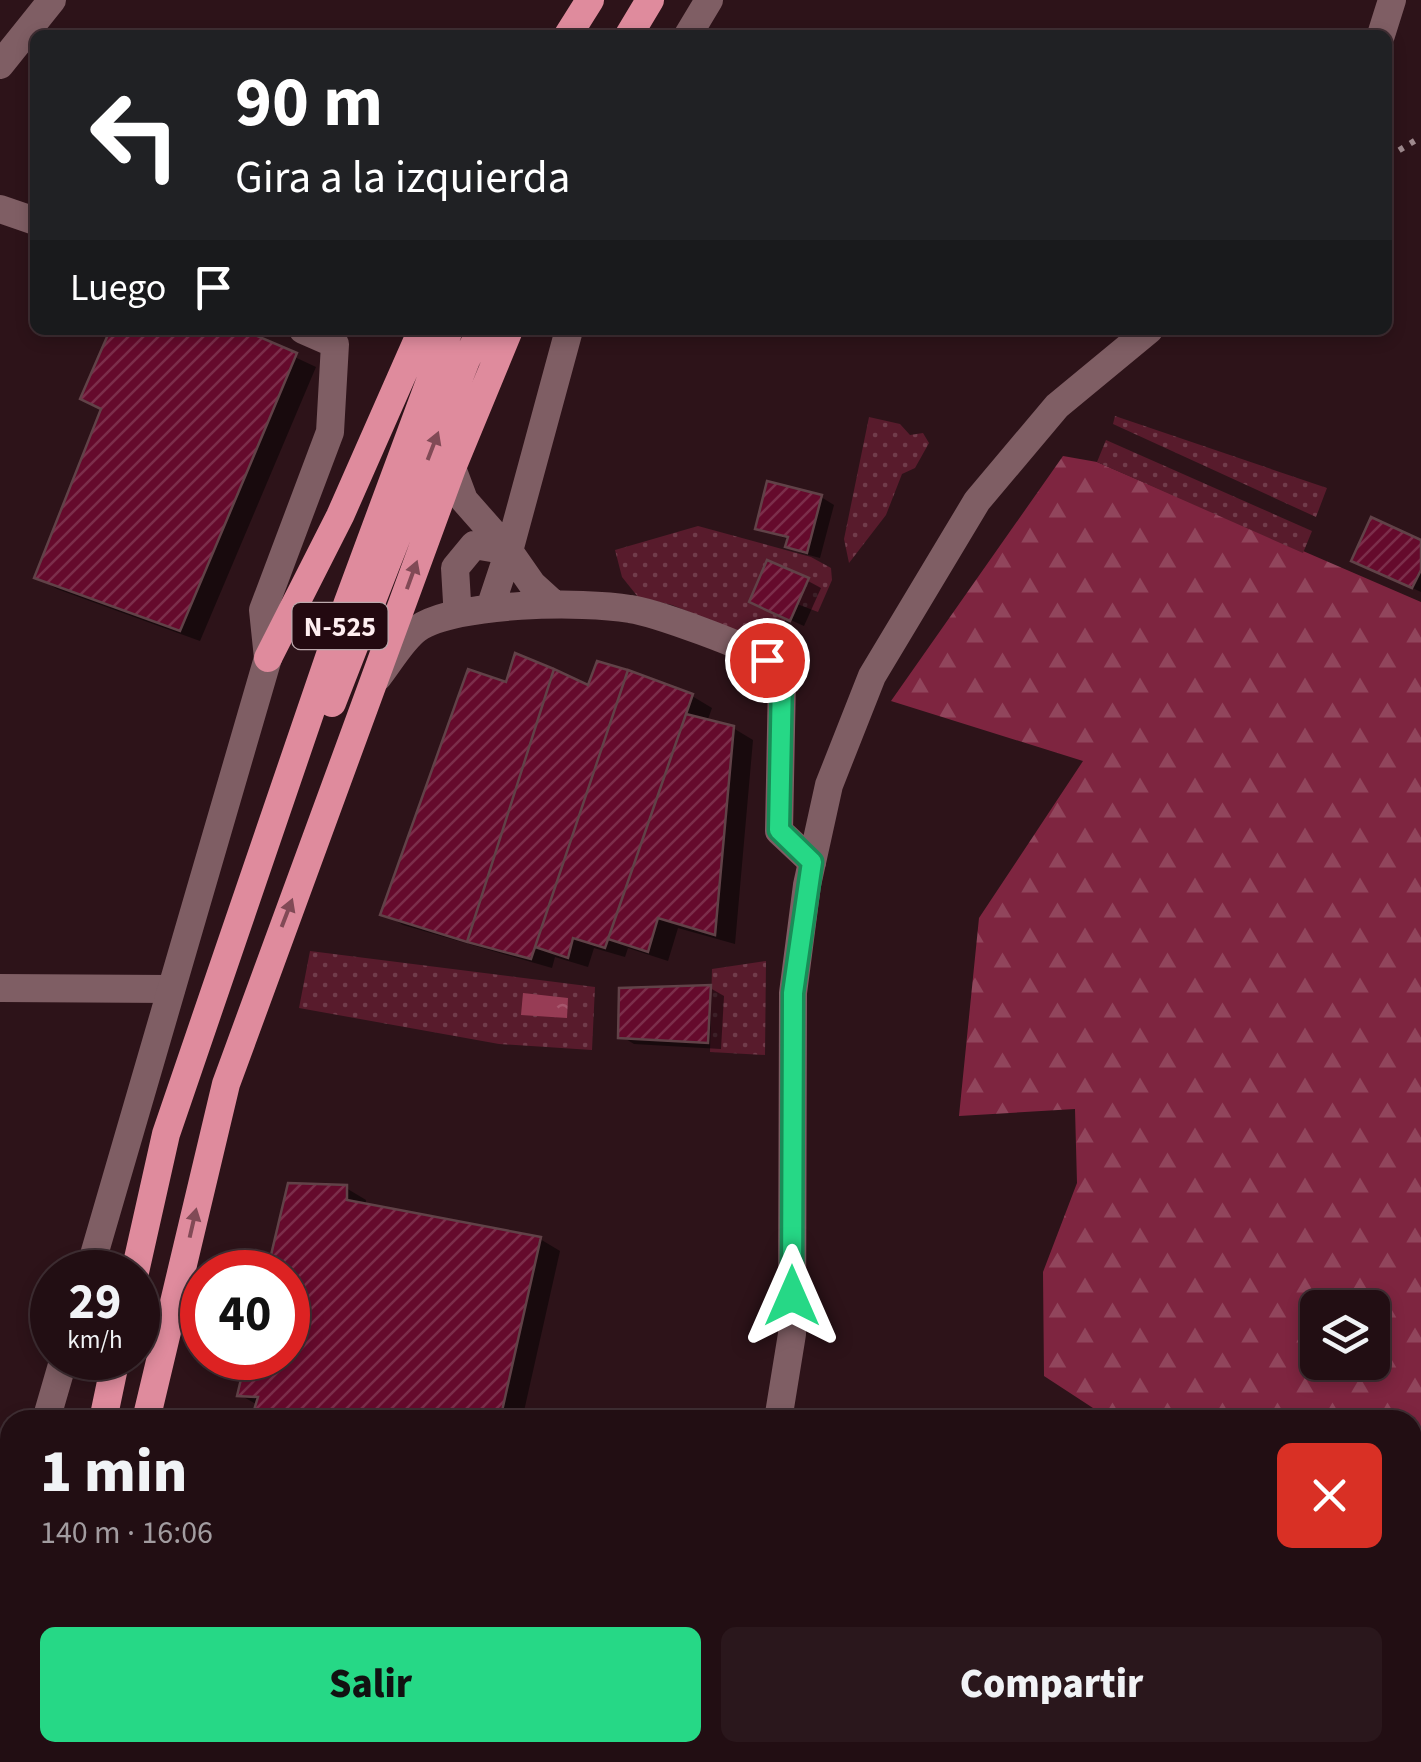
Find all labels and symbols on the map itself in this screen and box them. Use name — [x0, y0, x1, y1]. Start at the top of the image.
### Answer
one-way arrow — [425, 431, 441, 461]
one-way arrow — [405, 560, 421, 590]
road number: N-525 — [292, 603, 388, 649]
pin — [725, 618, 810, 703]
one-way arrow — [280, 897, 295, 927]
one-way arrow — [186, 1207, 201, 1238]
position arrow — [740, 1244, 844, 1348]
speed limit sign: 40 — [180, 1250, 310, 1380]

